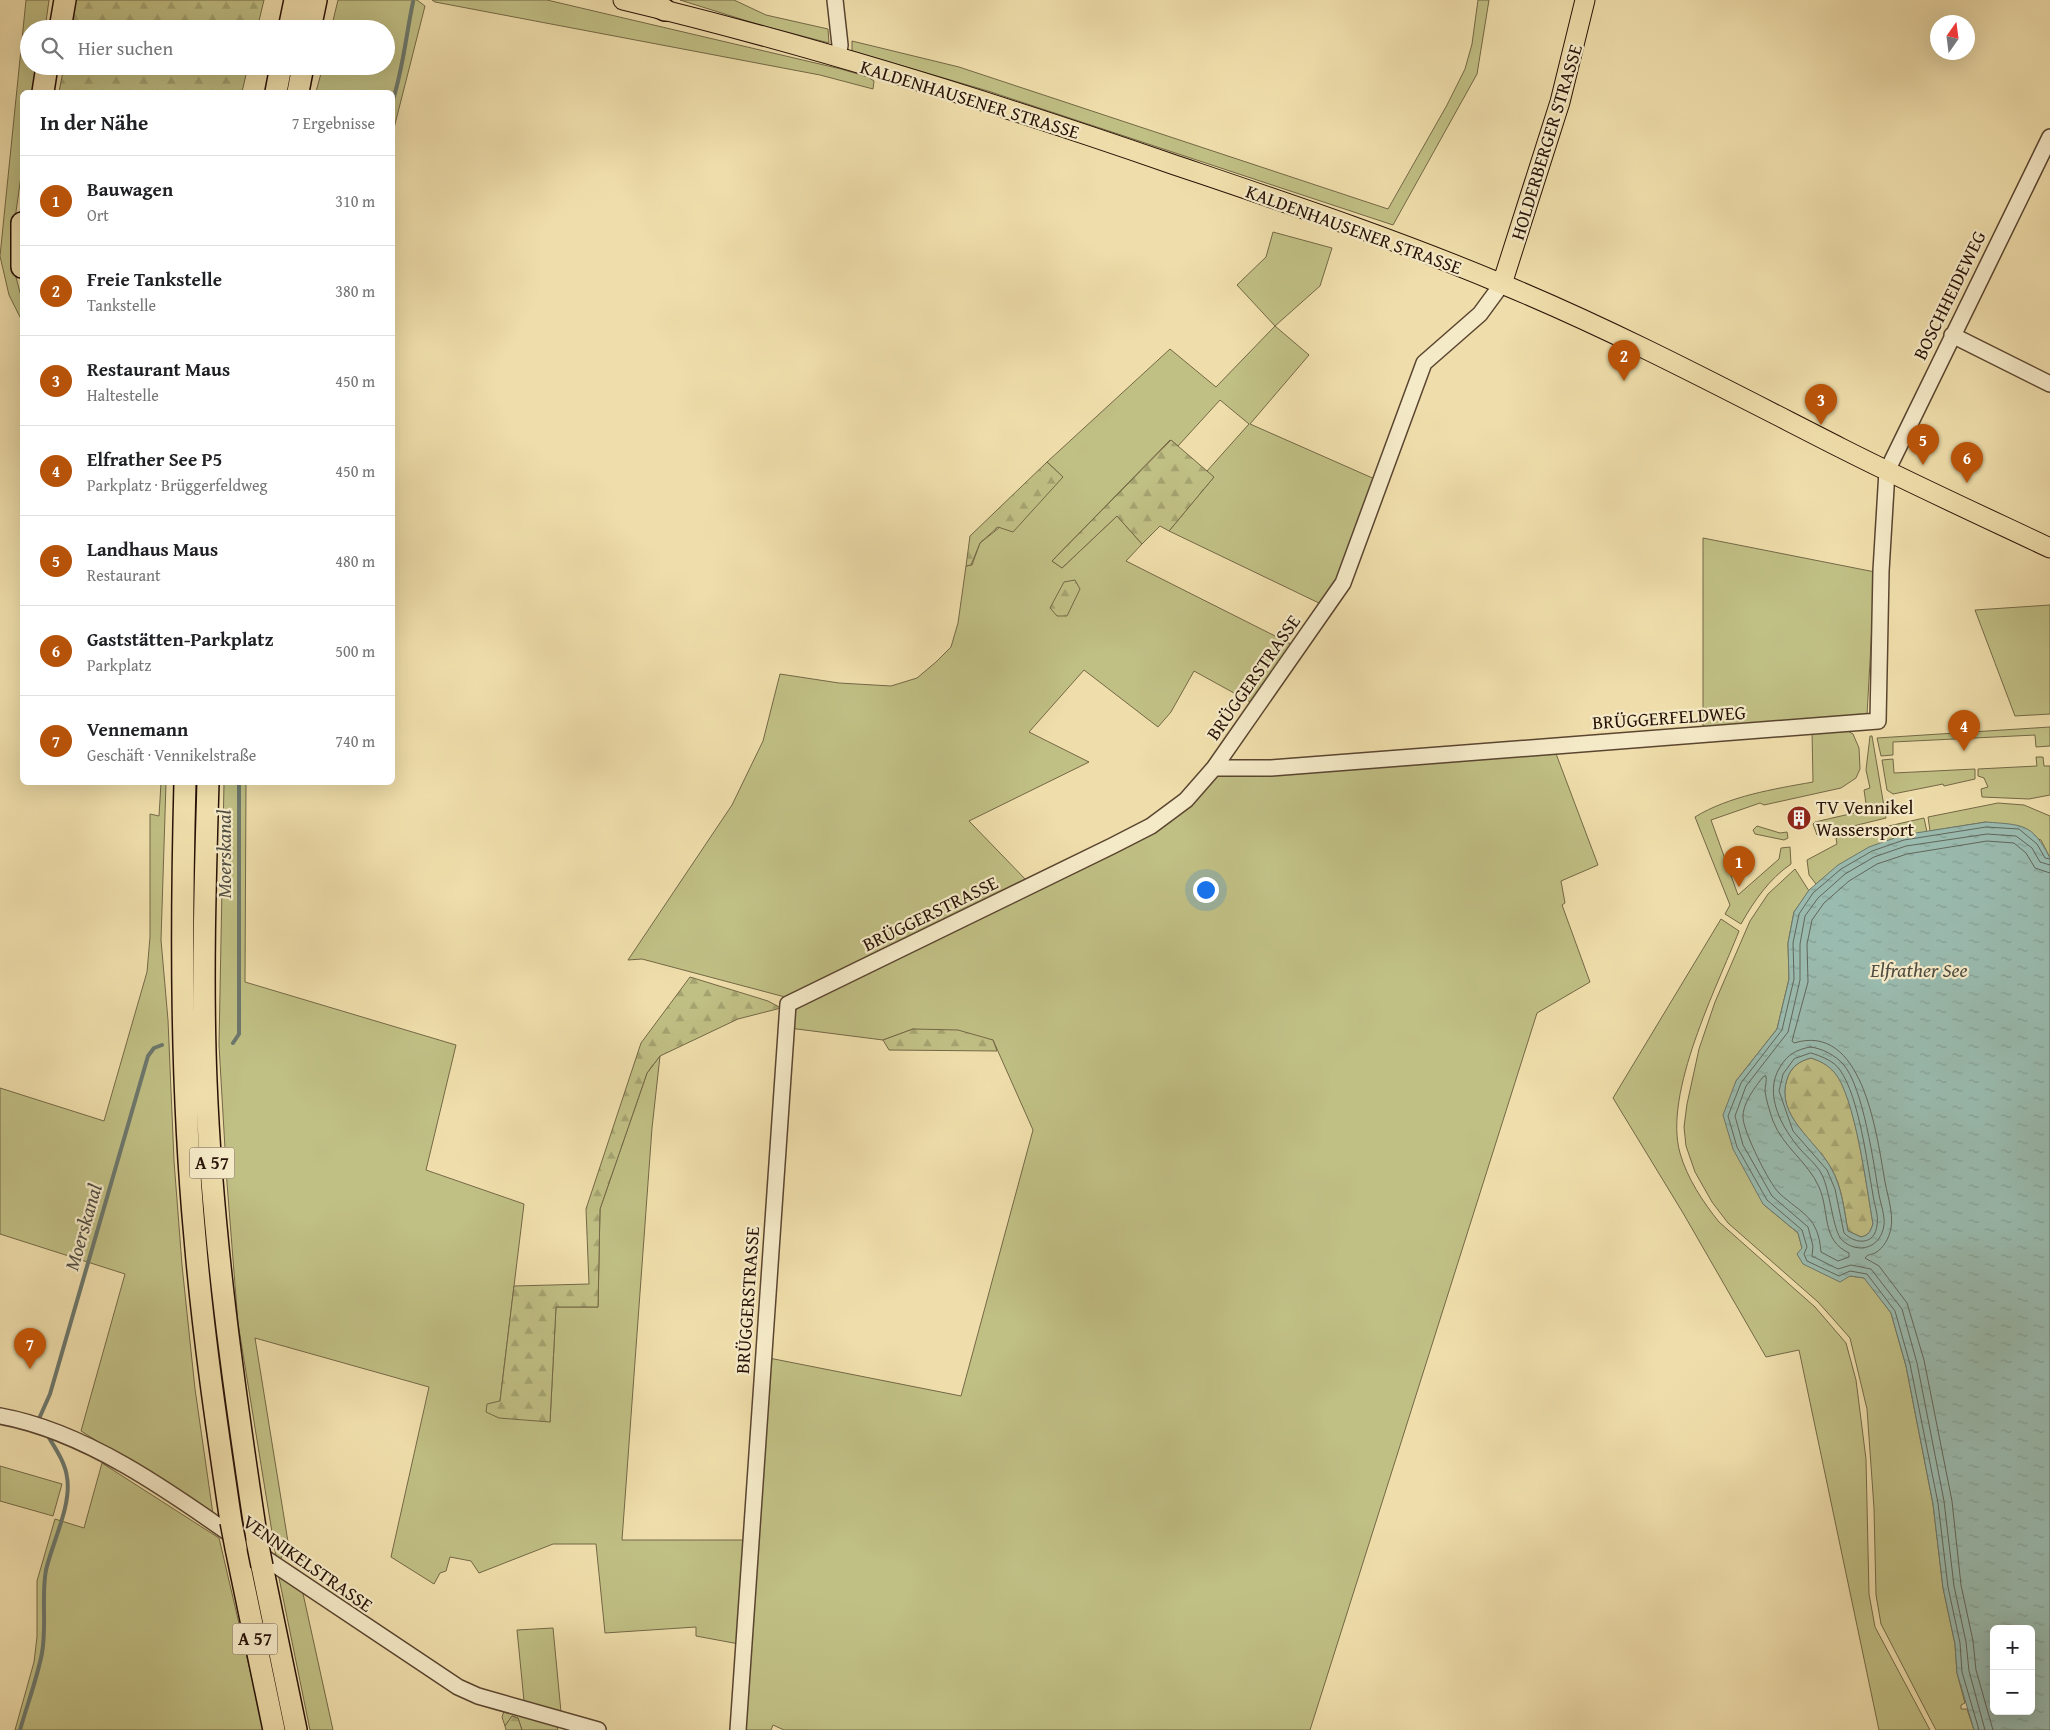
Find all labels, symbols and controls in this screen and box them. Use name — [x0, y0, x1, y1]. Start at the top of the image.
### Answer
north arrow — [1930, 15, 1975, 60]
search box — [20, 20, 395, 75]
icon: search — [38, 34, 66, 62]
text: Hier suchen — [78, 34, 173, 62]
street label: HOLDERBERGER STRASSE — [1503, 40, 1589, 243]
street label: KALDENHAUSENER STRASSE — [857, 52, 1084, 146]
text: In der Nähe — [40, 107, 148, 138]
text: 7 Ergebnisse — [292, 111, 375, 135]
text: Bauwagen — [87, 175, 173, 203]
street label: KALDENHAUSENER STRASSE — [1242, 177, 1466, 281]
text: 1 — [52, 189, 60, 213]
text: 310 m — [335, 189, 375, 213]
text: Ort — [87, 203, 109, 227]
street label: BOSCHHEIDEWEG — [1906, 226, 1992, 364]
text: Freie Tankstelle — [87, 265, 222, 293]
text: 2 — [52, 279, 60, 303]
text: 380 m — [335, 279, 375, 303]
text: Tankstelle — [87, 293, 156, 317]
pin: 2 — [1608, 340, 1640, 381]
text: Restaurant Maus — [87, 355, 230, 383]
text: 3 — [52, 369, 60, 393]
text: 450 m — [335, 369, 375, 393]
text: Haltestelle — [87, 383, 159, 407]
pin: 3 — [1805, 384, 1837, 425]
pin: 5 — [1907, 424, 1939, 465]
pin: 6 — [1951, 442, 1983, 483]
text: Elfrather See P5 — [87, 445, 222, 473]
text: 4 — [52, 459, 60, 483]
text: 450 m — [335, 459, 375, 483]
text: Parkplatz · Brüggerfeldweg — [87, 473, 267, 497]
text: Landhaus Maus — [87, 535, 218, 563]
text: 5 — [52, 549, 60, 573]
text: 480 m — [335, 549, 375, 573]
text: Restaurant — [87, 563, 161, 587]
street label: BRÜGGERSTRASSE — [1199, 608, 1307, 746]
text: Gaststätten-Parkplatz — [87, 625, 274, 653]
text: 6 — [52, 639, 60, 663]
text: 500 m — [335, 639, 375, 663]
text: Parkplatz — [87, 653, 151, 677]
street label: BRÜGGERFELDWEG — [1591, 698, 1747, 736]
pin: 4 — [1948, 710, 1980, 751]
text: Vennemann — [87, 715, 188, 743]
text: 7 — [52, 729, 60, 753]
text: 740 m — [335, 729, 375, 753]
text: Geschäft · Vennikelstraße — [87, 743, 256, 767]
place label: TV Vennikel Wassersport — [1816, 793, 1915, 843]
building icon: TV Vennikel Wassersport — [1786, 805, 1812, 831]
water label: Moerskanal — [209, 809, 238, 898]
pin: 1 — [1723, 846, 1755, 887]
street label: BRÜGGERSTRASSE — [857, 868, 1003, 958]
your location — [1193, 877, 1219, 903]
water label: Elfrather See — [1869, 955, 1968, 984]
road number: A 57 — [190, 1148, 234, 1178]
water label: Moerskanal — [56, 1180, 109, 1274]
street label: BRÜGGERSTRASSE — [728, 1225, 766, 1375]
pin: 7 — [14, 1328, 46, 1369]
street label: VENNIKELSTRASSE — [237, 1508, 379, 1619]
road number: A 57 — [232, 1624, 278, 1655]
map controls — [1990, 1625, 2035, 1715]
button: + — [1990, 1625, 2035, 1670]
button: − — [1990, 1670, 2035, 1715]

